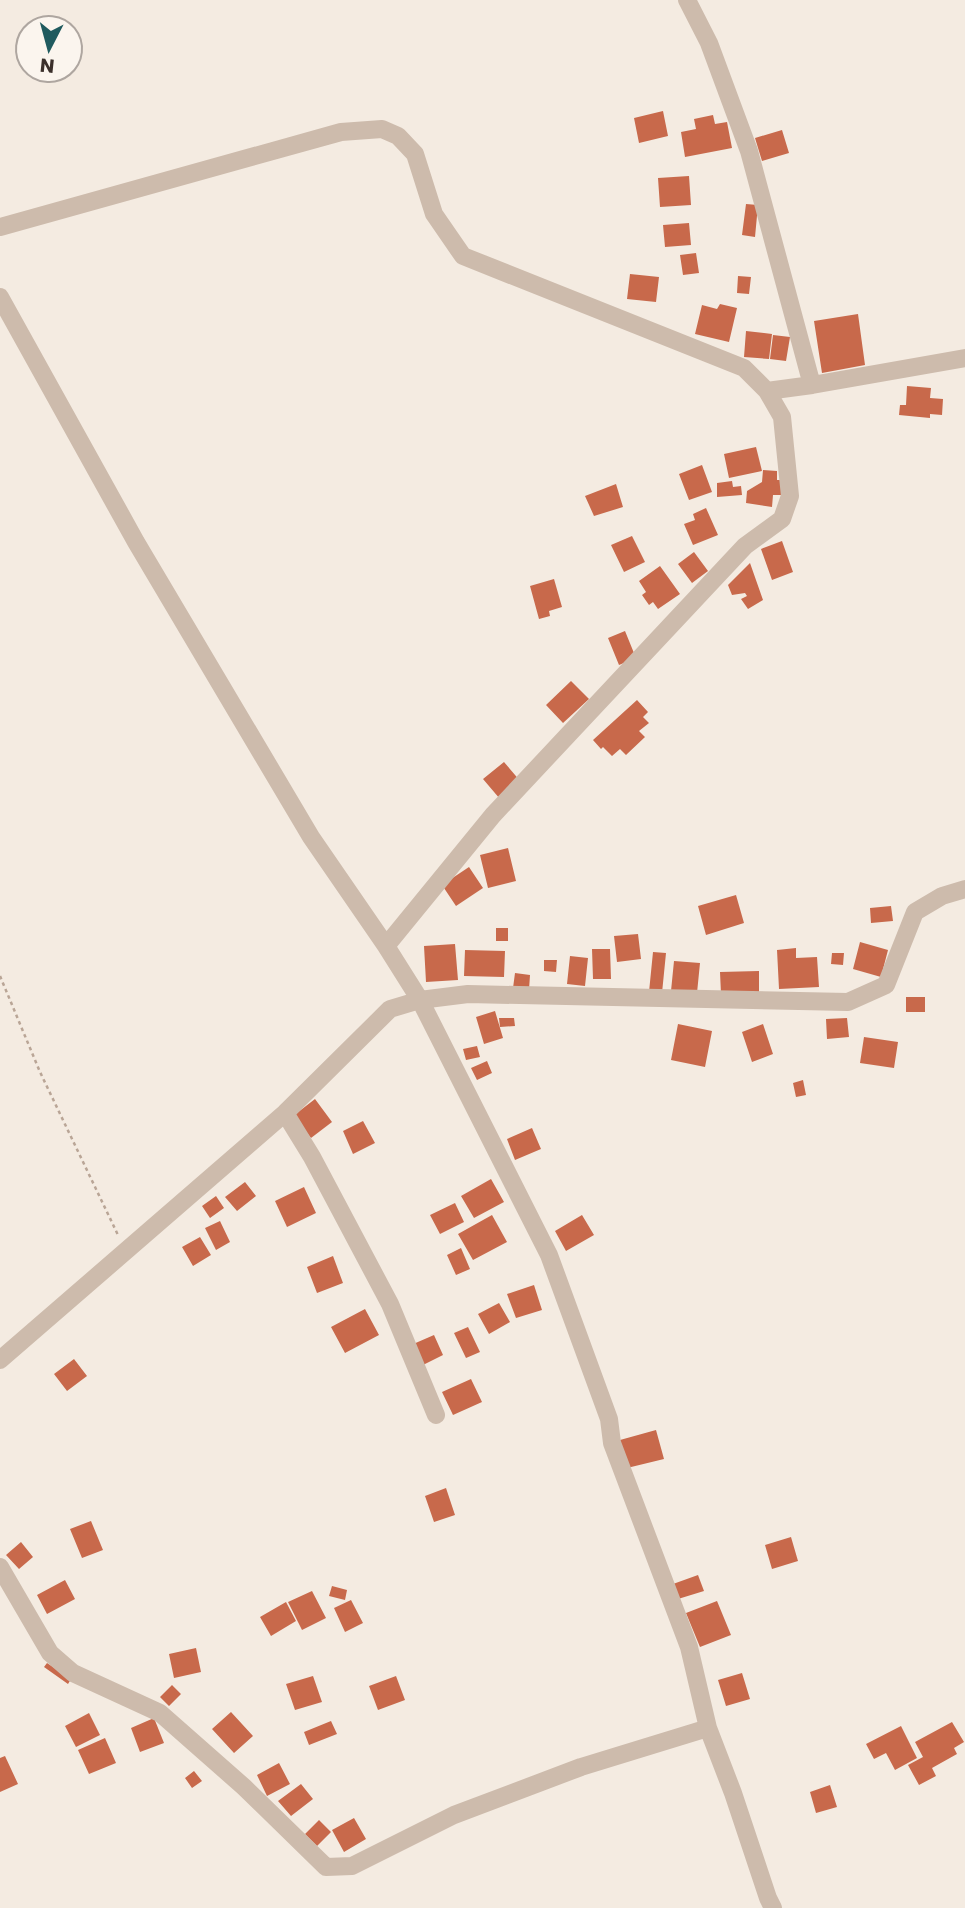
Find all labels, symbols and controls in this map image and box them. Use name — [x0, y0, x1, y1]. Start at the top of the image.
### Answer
north arrow — [14, 14, 84, 84]
text: N — [39, 51, 56, 80]

